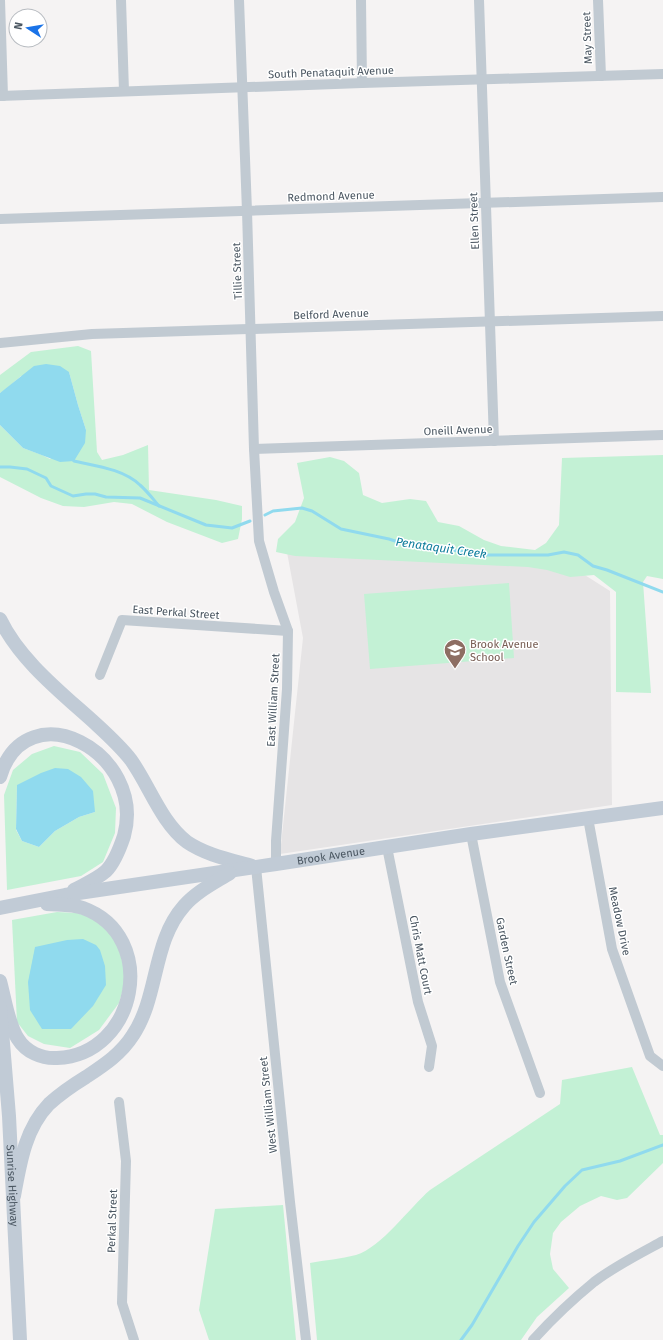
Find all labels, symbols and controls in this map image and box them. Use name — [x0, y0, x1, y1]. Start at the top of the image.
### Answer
north arrow — [8, 8, 48, 48]
street label: May Street — [580, 11, 595, 64]
text: N — [12, 21, 26, 31]
street label: South Penataquit Avenue — [268, 64, 394, 81]
street label: Redmond Avenue — [287, 188, 375, 205]
street label: Ellen Street — [467, 192, 482, 250]
street label: Tillie Street — [230, 242, 245, 300]
street label: Belford Avenue — [293, 307, 369, 322]
street label: Oneill Avenue — [423, 423, 493, 438]
water label: Penataquit Creek — [395, 535, 488, 561]
street label: East Perkal Street — [132, 603, 220, 622]
school or university icon: Brook Avenue School — [442, 637, 468, 670]
place label: Brook Avenue School — [470, 638, 539, 664]
street label: East William Street — [265, 653, 282, 747]
street label: Brook Avenue — [296, 844, 366, 868]
street label: Meadow Drive — [606, 886, 633, 957]
street label: Chris Matt Court — [406, 914, 435, 996]
street label: Garden Street — [493, 916, 520, 986]
street label: West William Street — [257, 1056, 280, 1154]
street label: Sunrise Highway — [3, 1144, 20, 1227]
street label: Perkal Street — [105, 1189, 120, 1253]

